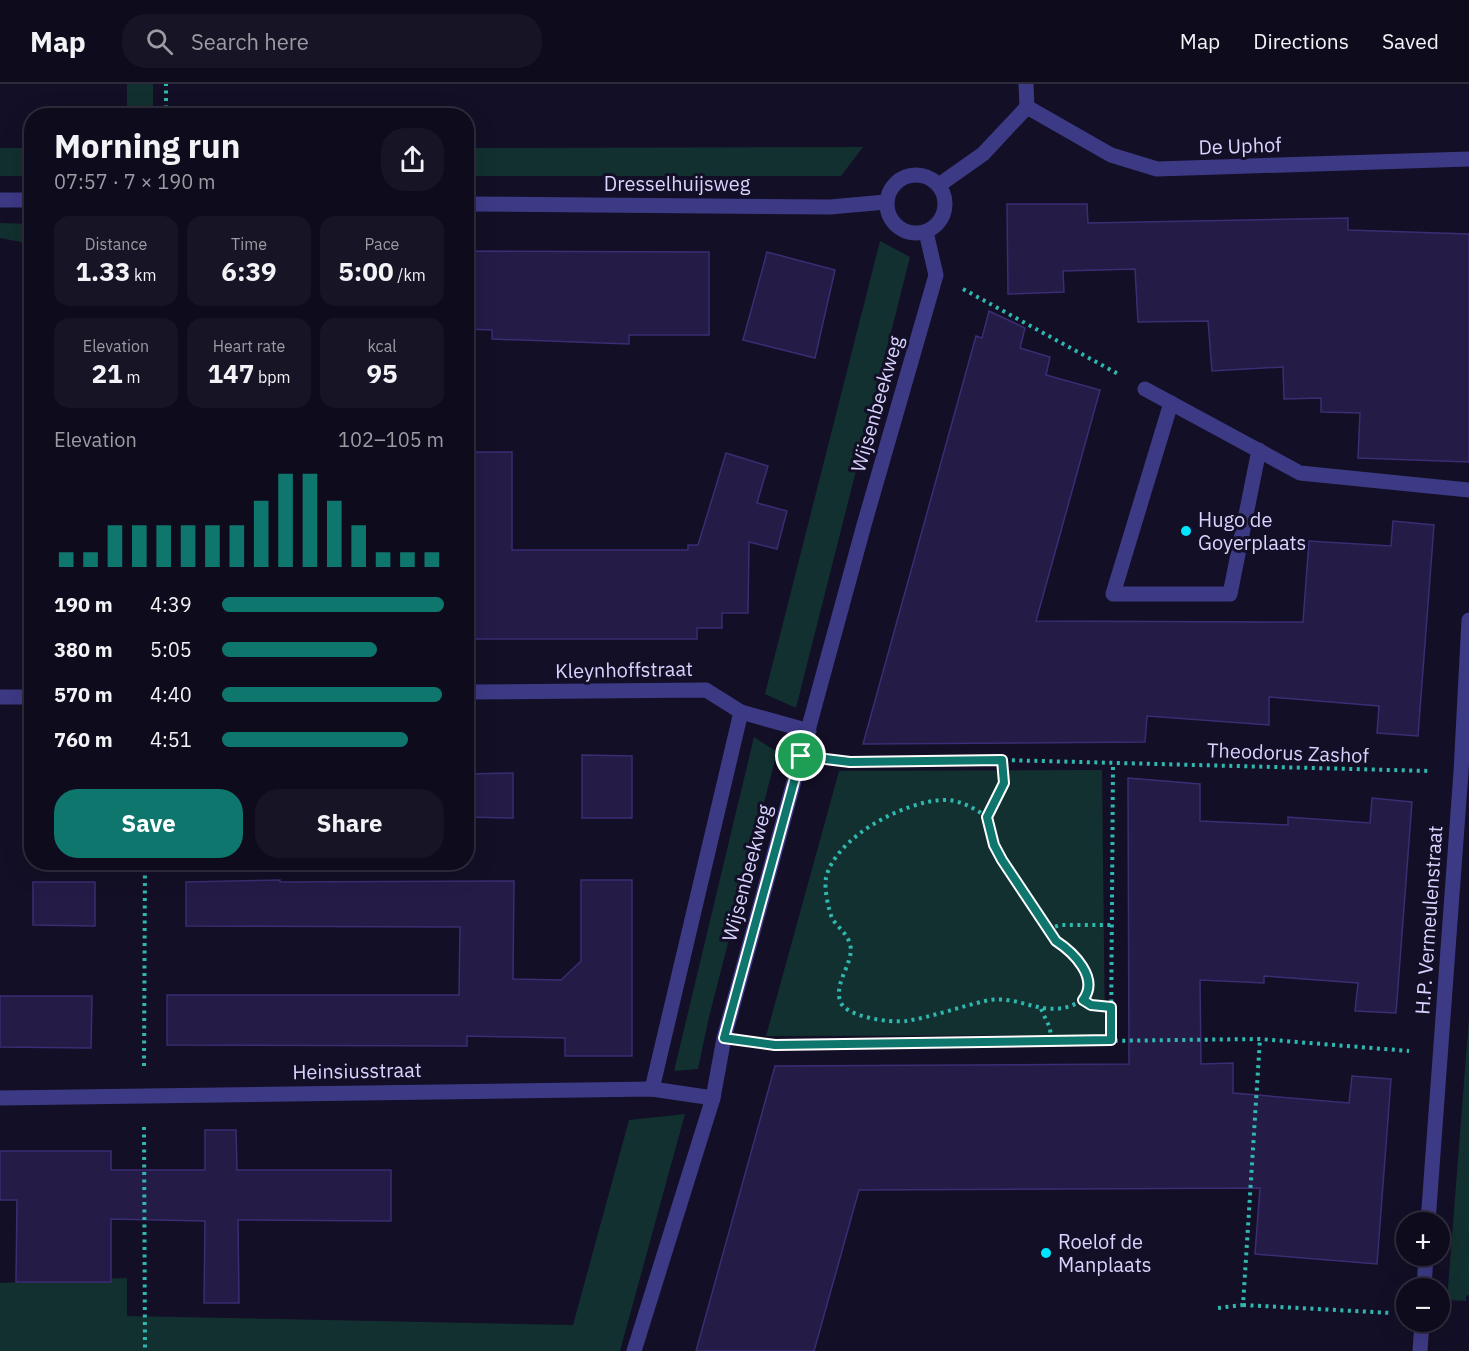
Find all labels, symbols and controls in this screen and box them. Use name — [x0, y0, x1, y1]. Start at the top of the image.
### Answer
search box — [122, 14, 542, 68]
text: Map — [30, 23, 86, 60]
icon: search — [143, 25, 176, 58]
text: Search here — [191, 27, 309, 56]
text: Map — [1180, 27, 1220, 55]
text: Directions — [1253, 27, 1349, 55]
text: Saved — [1382, 27, 1439, 55]
text: Morning run — [54, 124, 240, 167]
button: share — [381, 128, 444, 191]
street label: De Uphof — [1198, 131, 1283, 160]
text: 07:57 · 7 × 190 m — [54, 168, 215, 195]
street label: Dresselhuijsweg — [604, 170, 751, 197]
text: Distance — [85, 234, 147, 254]
text: Time — [231, 234, 267, 254]
text: Pace — [365, 234, 399, 254]
text: 1.33 — [75, 254, 130, 288]
text: 6:39 — [221, 254, 277, 288]
text: 5:00 — [338, 254, 394, 288]
text: km — [130, 265, 157, 285]
text: /km — [394, 265, 426, 285]
street label: Wijsenbeekweg — [844, 332, 909, 475]
text: Elevation — [83, 336, 149, 356]
text: Heart rate — [213, 336, 285, 356]
text: kcal — [367, 336, 397, 356]
text: 21 — [92, 356, 123, 390]
text: 147 — [207, 356, 254, 390]
text: 95 — [366, 356, 398, 390]
text: m — [123, 367, 140, 387]
text: bpm — [254, 367, 291, 387]
text: Elevation — [54, 426, 137, 453]
text: 102–105 m — [338, 426, 444, 453]
place label: Hugo de Goyerplaats — [1198, 506, 1306, 556]
marker: Hugo de Goyerplaats — [1179, 524, 1193, 538]
text: 190 m — [54, 591, 113, 618]
text: 4:39 — [150, 591, 192, 618]
text: 380 m — [54, 636, 113, 663]
text: 5:05 — [150, 636, 192, 663]
street label: Kleynhoffstraat — [555, 655, 693, 684]
text: 570 m — [54, 681, 113, 708]
text: 4:40 — [150, 681, 192, 708]
text: 760 m — [54, 726, 113, 753]
text: 4:51 — [150, 726, 192, 753]
pin — [775, 730, 826, 781]
street label: Theodorus Zashof — [1207, 736, 1370, 769]
icon: arrive — [784, 739, 817, 772]
button: Save — [54, 789, 243, 858]
button: Share — [255, 789, 444, 858]
street label: Wijsenbeekweg — [715, 801, 778, 944]
street label: H.P. Vermeulenstraat — [1408, 824, 1449, 1015]
street label: Heinsiusstraat — [292, 1056, 422, 1085]
map controls — [1396, 1212, 1450, 1332]
button: + — [1396, 1212, 1450, 1266]
place label: Roelof de Manplaats — [1058, 1228, 1151, 1278]
marker: Roelof de Manplaats — [1039, 1246, 1053, 1260]
button: − — [1396, 1278, 1450, 1332]

